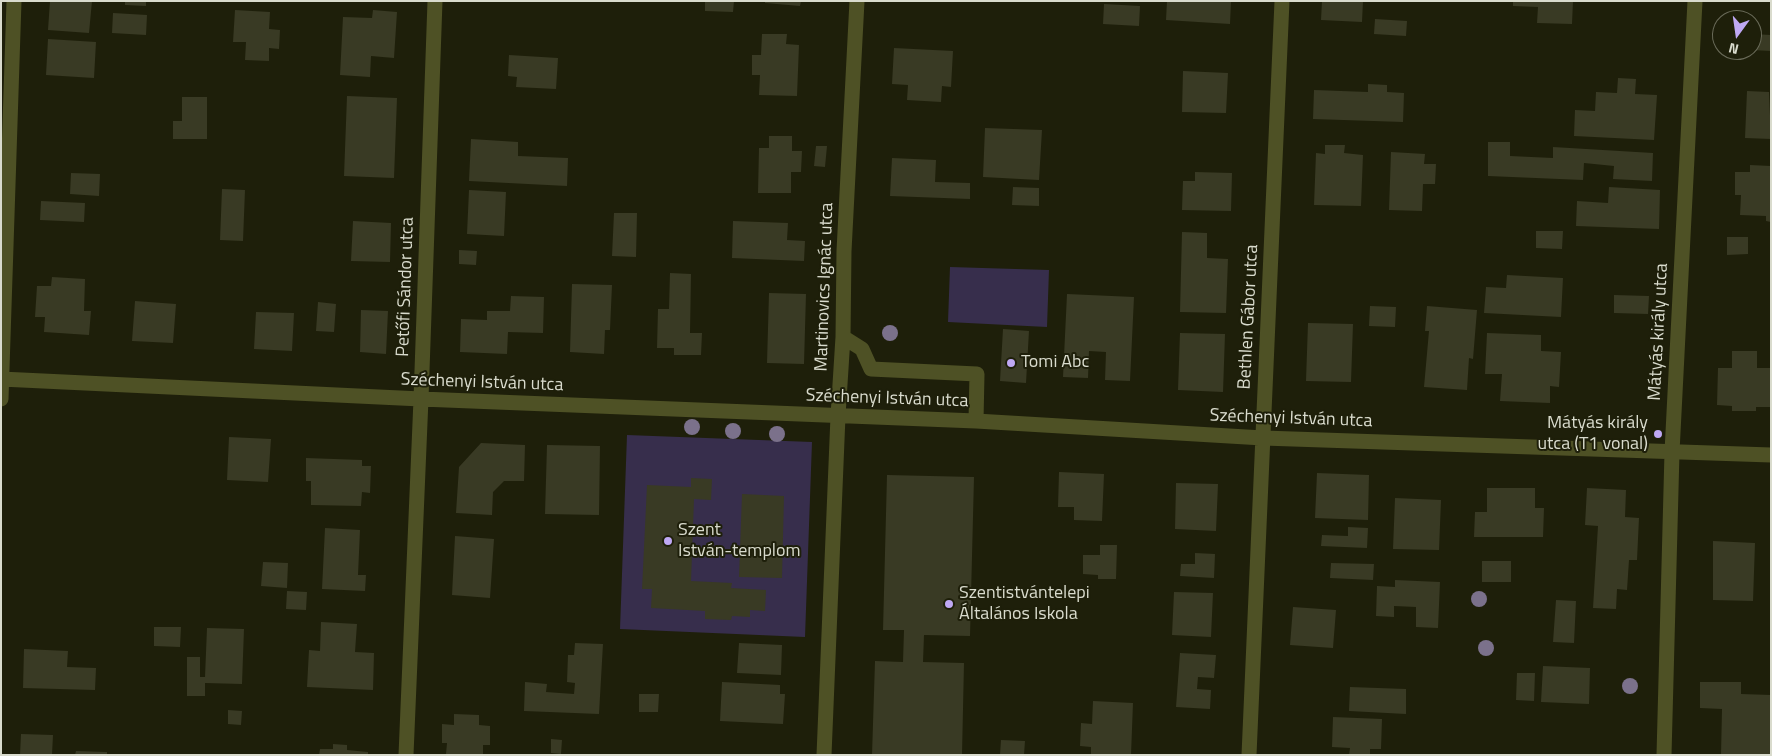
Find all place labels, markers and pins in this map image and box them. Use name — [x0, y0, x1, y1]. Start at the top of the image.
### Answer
place label: Tomi Abc — [1021, 352, 1089, 374]
marker: Tomi Abc — [1005, 357, 1017, 369]
place label: Mátyás király utca (T1 vonal) — [1537, 413, 1648, 456]
marker: Mátyás király utca (T1 vonal) — [1652, 428, 1664, 440]
place label: Szent István-templom — [678, 520, 801, 562]
marker: Szent István-templom — [662, 535, 674, 547]
place label: Szentistvántelepi Általános Iskola — [959, 583, 1090, 626]
marker: Szentistvántelepi Általános Iskola — [943, 598, 955, 610]

